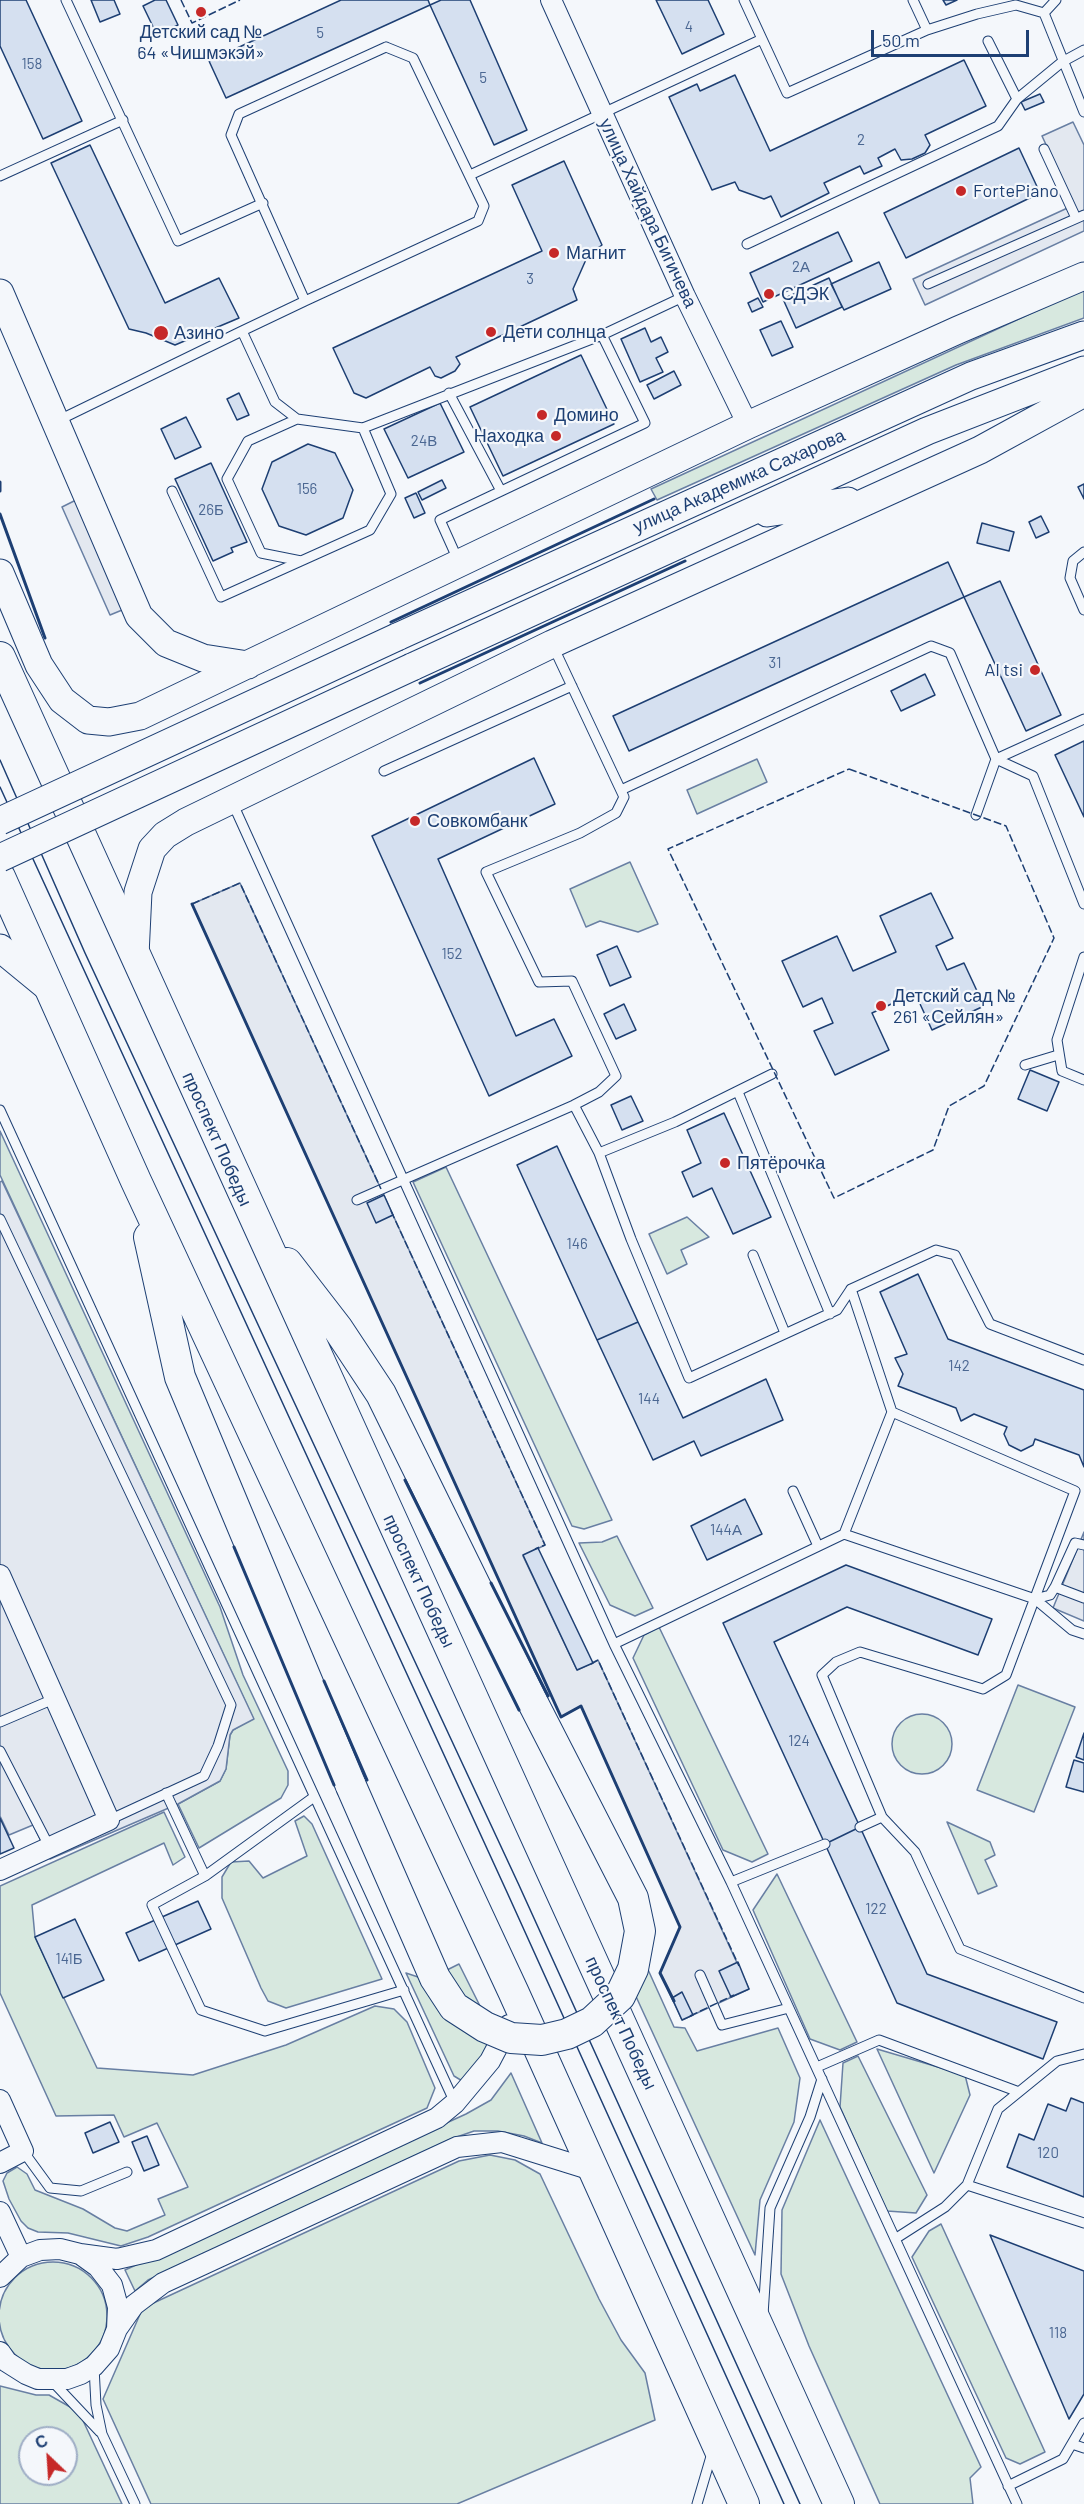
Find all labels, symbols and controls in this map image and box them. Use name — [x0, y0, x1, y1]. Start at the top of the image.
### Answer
marker: Детский сад № 64 «Чишмэкэй» — [194, 5, 208, 19]
house number: 4 — [685, 18, 693, 36]
scale bar — [874, 18, 1032, 56]
place label: Детский сад № 64 «Чишмэкэй» — [137, 21, 265, 63]
house number: 5 — [316, 24, 324, 42]
text: 50 m — [882, 29, 920, 51]
house number: 158 — [22, 55, 42, 73]
house number: 5 — [479, 69, 487, 87]
street label: улица Хайдара Бигичева — [595, 115, 701, 311]
house number: 2 — [857, 131, 865, 149]
place label: FortePiano — [973, 180, 1059, 202]
marker: FortePiano — [954, 184, 968, 198]
place label: Магнит — [566, 242, 626, 264]
marker: Магнит — [547, 246, 561, 260]
house number: 2А — [792, 258, 810, 276]
house number: 3 — [526, 270, 534, 288]
place label: СДЭК — [781, 283, 829, 305]
marker: СДЭК — [762, 287, 776, 301]
place label: Дети солнца — [503, 321, 606, 343]
place label: Азино — [174, 322, 224, 344]
marker: Азино — [152, 324, 170, 342]
marker: Дети солнца — [484, 325, 498, 339]
place label: Домино — [554, 404, 619, 426]
marker: Домино — [535, 408, 549, 422]
street label: улица Академика Сахарова — [630, 424, 848, 538]
place label: Находка — [474, 425, 544, 447]
marker: Находка — [549, 429, 563, 443]
house number: 24В — [411, 432, 437, 450]
house number: 156 — [297, 480, 317, 498]
house number: 26Б — [198, 501, 224, 519]
house number: 31 — [769, 654, 781, 672]
place label: Al tsi — [985, 659, 1023, 681]
marker: Al tsi — [1028, 663, 1042, 677]
place label: Совкомбанк — [427, 810, 528, 832]
marker: Совкомбанк — [408, 814, 422, 828]
house number: 152 — [442, 945, 462, 963]
place label: Детский сад № 261 «Сейлян» — [893, 985, 1016, 1028]
marker: Детский сад № 261 «Сейлян» — [874, 999, 888, 1013]
street label: проспект Победы — [178, 1069, 256, 1209]
place label: Пятёрочка — [737, 1152, 825, 1174]
marker: Пятёрочка — [718, 1156, 732, 1170]
house number: 146 — [566, 1235, 588, 1253]
house number: 142 — [948, 1357, 970, 1375]
house number: 144 — [638, 1390, 660, 1408]
street label: проспект Победы — [379, 1511, 459, 1651]
house number: 144А — [710, 1521, 742, 1539]
house number: 124 — [788, 1732, 810, 1750]
house number: 122 — [865, 1900, 887, 1918]
house number: 141Б — [55, 1950, 83, 1968]
street label: проспект Победы — [581, 1953, 661, 2093]
house number: 120 — [1037, 2144, 1059, 2162]
house number: 118 — [1049, 2324, 1067, 2342]
north arrow — [18, 2426, 78, 2486]
text: С — [32, 2430, 50, 2452]

